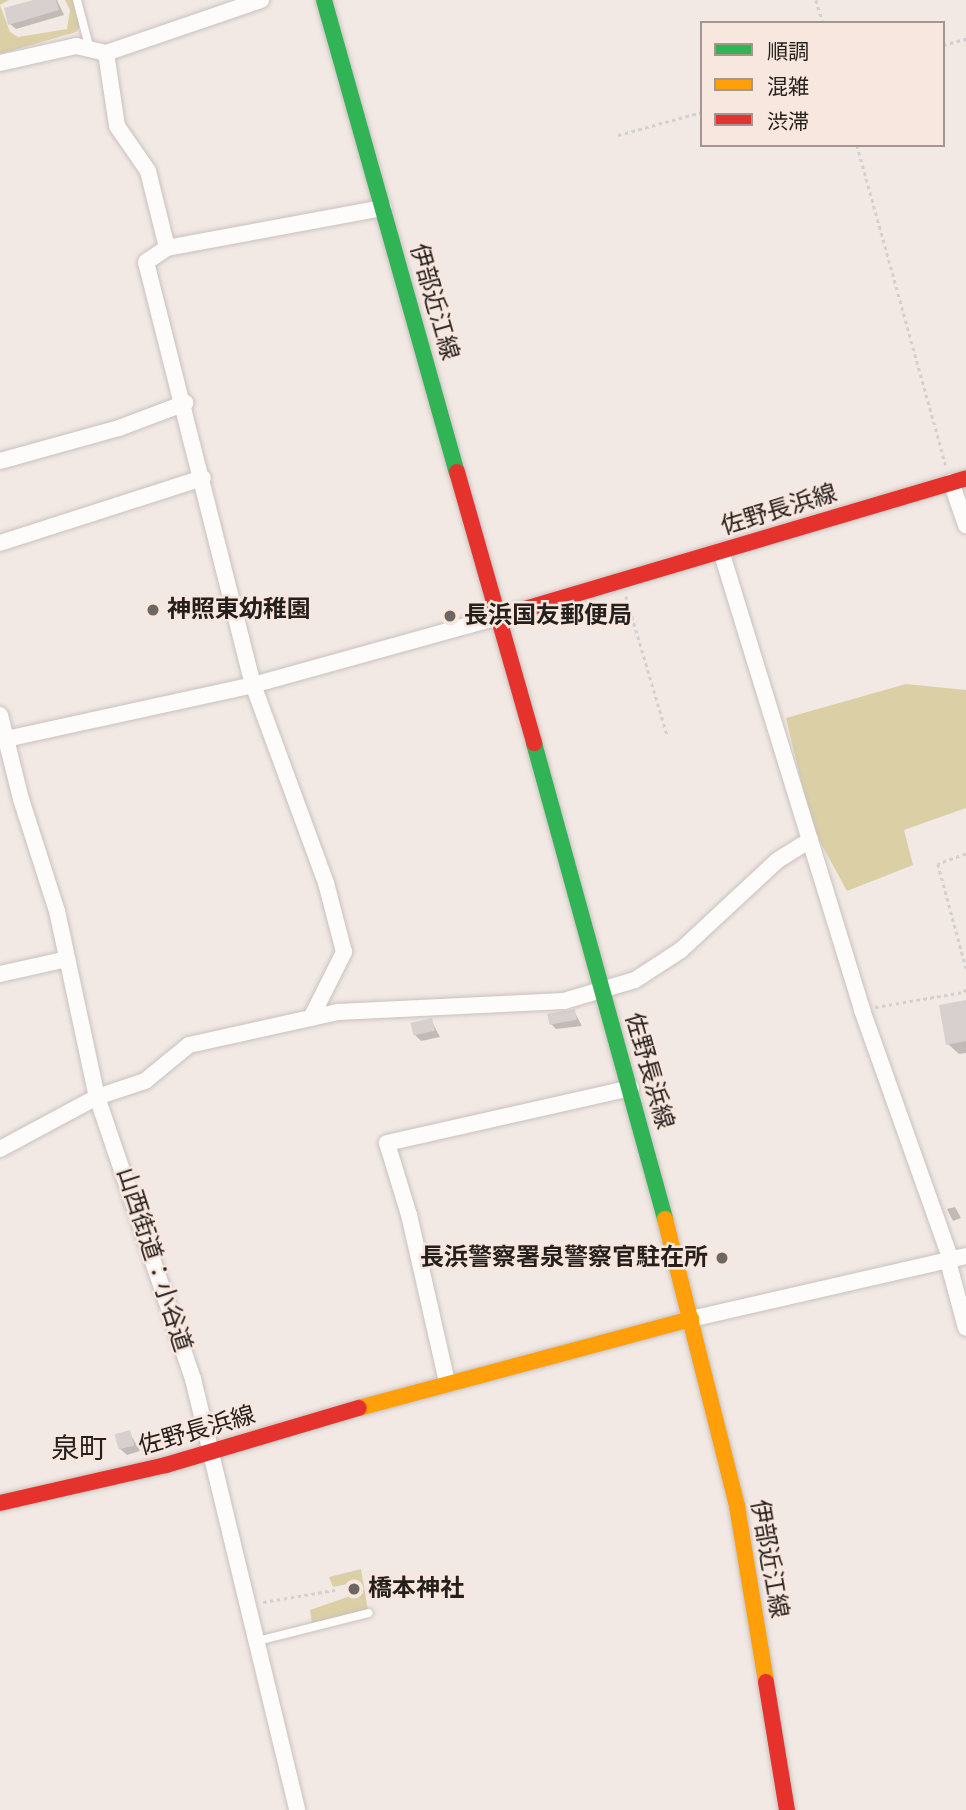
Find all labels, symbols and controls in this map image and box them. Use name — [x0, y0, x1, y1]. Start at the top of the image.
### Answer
legend — [700, 21, 945, 147]
text: 順調 — [767, 39, 809, 64]
text: 混雑 — [767, 74, 809, 99]
text: 渋滞 — [767, 109, 809, 134]
street label: 伊部近江線 — [404, 240, 464, 364]
street label: 佐野長浜線 — [717, 479, 841, 541]
place label: 神照東幼稚園 — [167, 596, 311, 624]
marker: 神照東幼稚園 — [145, 602, 161, 618]
place label: 長浜国友郵便局 — [464, 602, 632, 630]
marker: 長浜国友郵便局 — [442, 608, 458, 624]
street label: 佐野長浜線 — [619, 1009, 679, 1133]
street label: 山西街道：小谷道 — [111, 1164, 197, 1356]
place label: 長浜警察署泉警察官駐在所 — [420, 1244, 708, 1272]
marker: 長浜警察署泉警察官駐在所 — [714, 1250, 730, 1266]
street label: 佐野長浜線 — [135, 1401, 259, 1461]
district label: 泉町 — [51, 1432, 107, 1466]
street label: 伊部近江線 — [744, 1497, 794, 1621]
place label: 橋本神社 — [368, 1575, 464, 1603]
marker: 橋本神社 — [346, 1581, 362, 1597]

